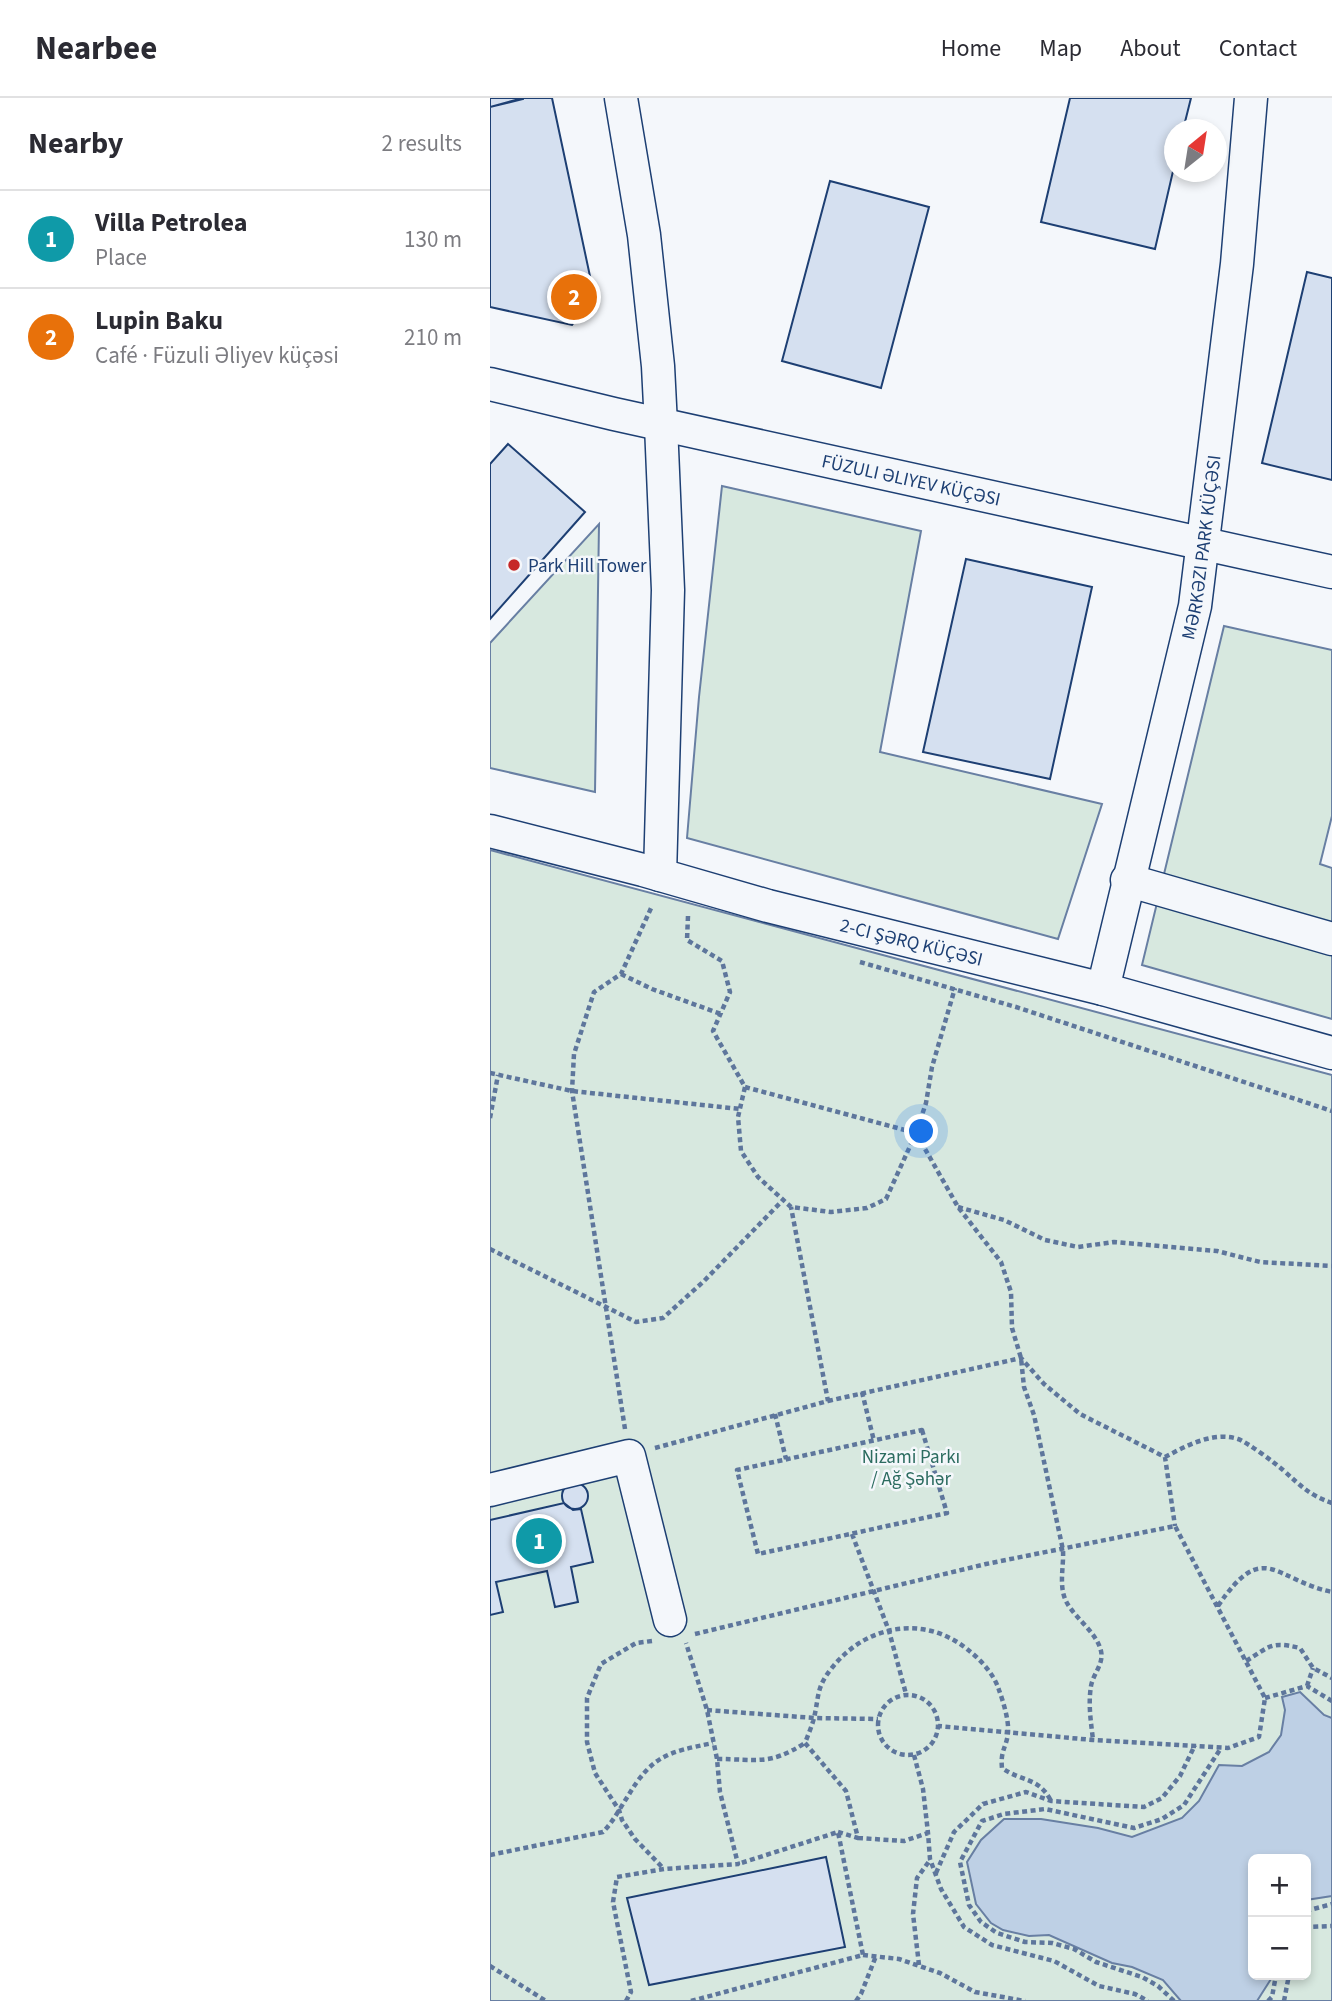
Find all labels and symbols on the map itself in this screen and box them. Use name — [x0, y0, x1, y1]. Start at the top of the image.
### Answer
north arrow — [1164, 119, 1227, 182]
pin: 2 — [551, 271, 597, 323]
street label: FÜZULI ƏLIYEV KÜÇƏSI — [819, 448, 1003, 514]
street label: MƏRKƏZI PARK KÜÇƏSI — [1175, 453, 1228, 643]
place label: Park Hill Tower — [528, 553, 647, 580]
marker: Park Hill Tower — [506, 557, 522, 573]
street label: 2-CI ŞƏRQ KÜÇƏSI — [837, 912, 985, 974]
your location — [904, 1114, 938, 1148]
park label: Nizami Parkı / Ağ Şəhər — [862, 1444, 960, 1493]
pin: 1 — [516, 1515, 562, 1567]

